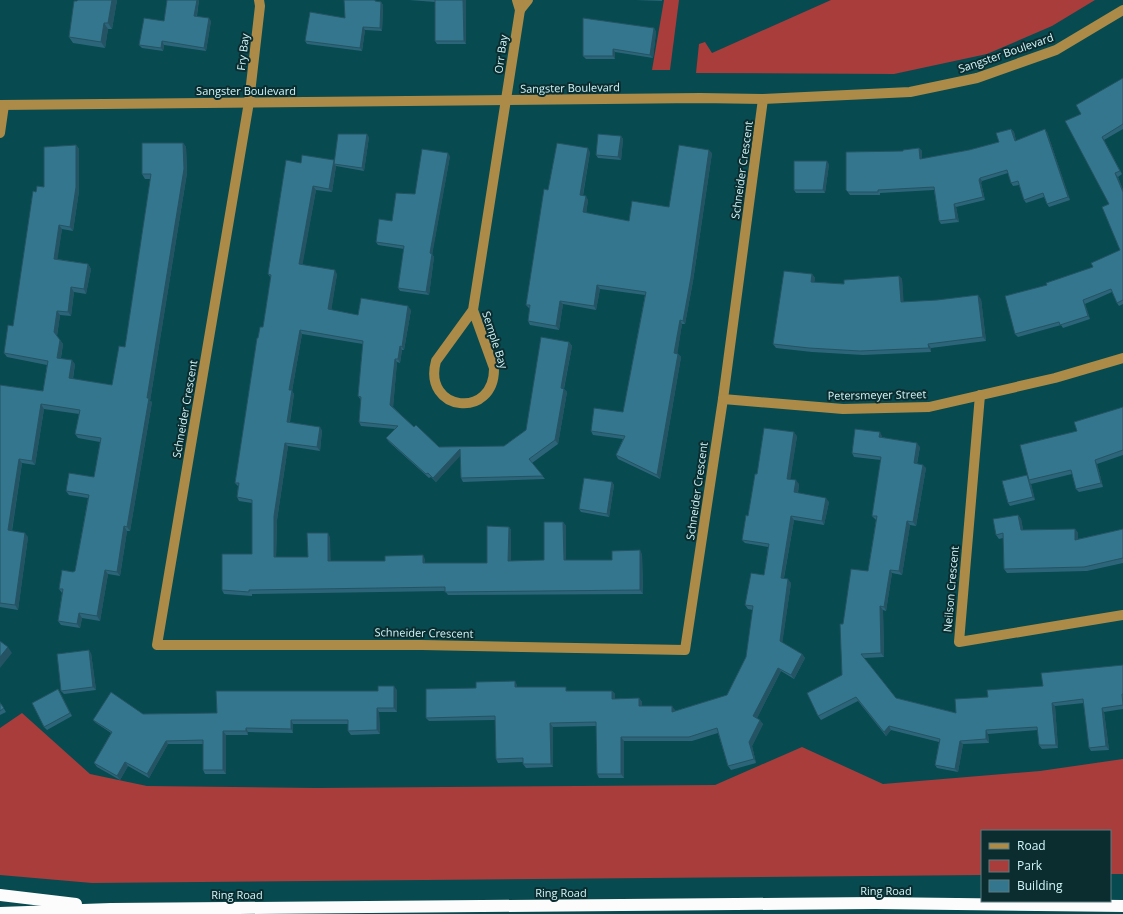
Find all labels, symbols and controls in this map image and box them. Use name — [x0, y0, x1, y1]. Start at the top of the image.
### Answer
street label: Sangster Boulevard — [956, 29, 1055, 76]
street label: Fry Bay — [233, 32, 252, 71]
street label: Orr Bay — [490, 33, 511, 74]
street label: Sangster Boulevard — [520, 79, 620, 96]
street label: Sangster Boulevard — [196, 83, 296, 98]
street label: Schneider Crescent — [727, 120, 756, 220]
street label: Semple Bay — [479, 309, 512, 371]
street label: Schneider Crescent — [169, 359, 200, 459]
street label: Petersmeyer Street — [827, 386, 927, 403]
street label: Schneider Crescent — [682, 441, 711, 541]
street label: Neilson Crescent — [939, 545, 962, 633]
street label: Schneider Crescent — [374, 624, 474, 641]
legend — [981, 830, 1111, 902]
text: Road — [1017, 837, 1046, 854]
text: Park — [1017, 857, 1043, 874]
text: Building — [1017, 877, 1063, 894]
street label: Ring Road — [860, 883, 912, 898]
street label: Ring Road — [535, 885, 587, 900]
street label: Ring Road — [211, 887, 263, 902]

